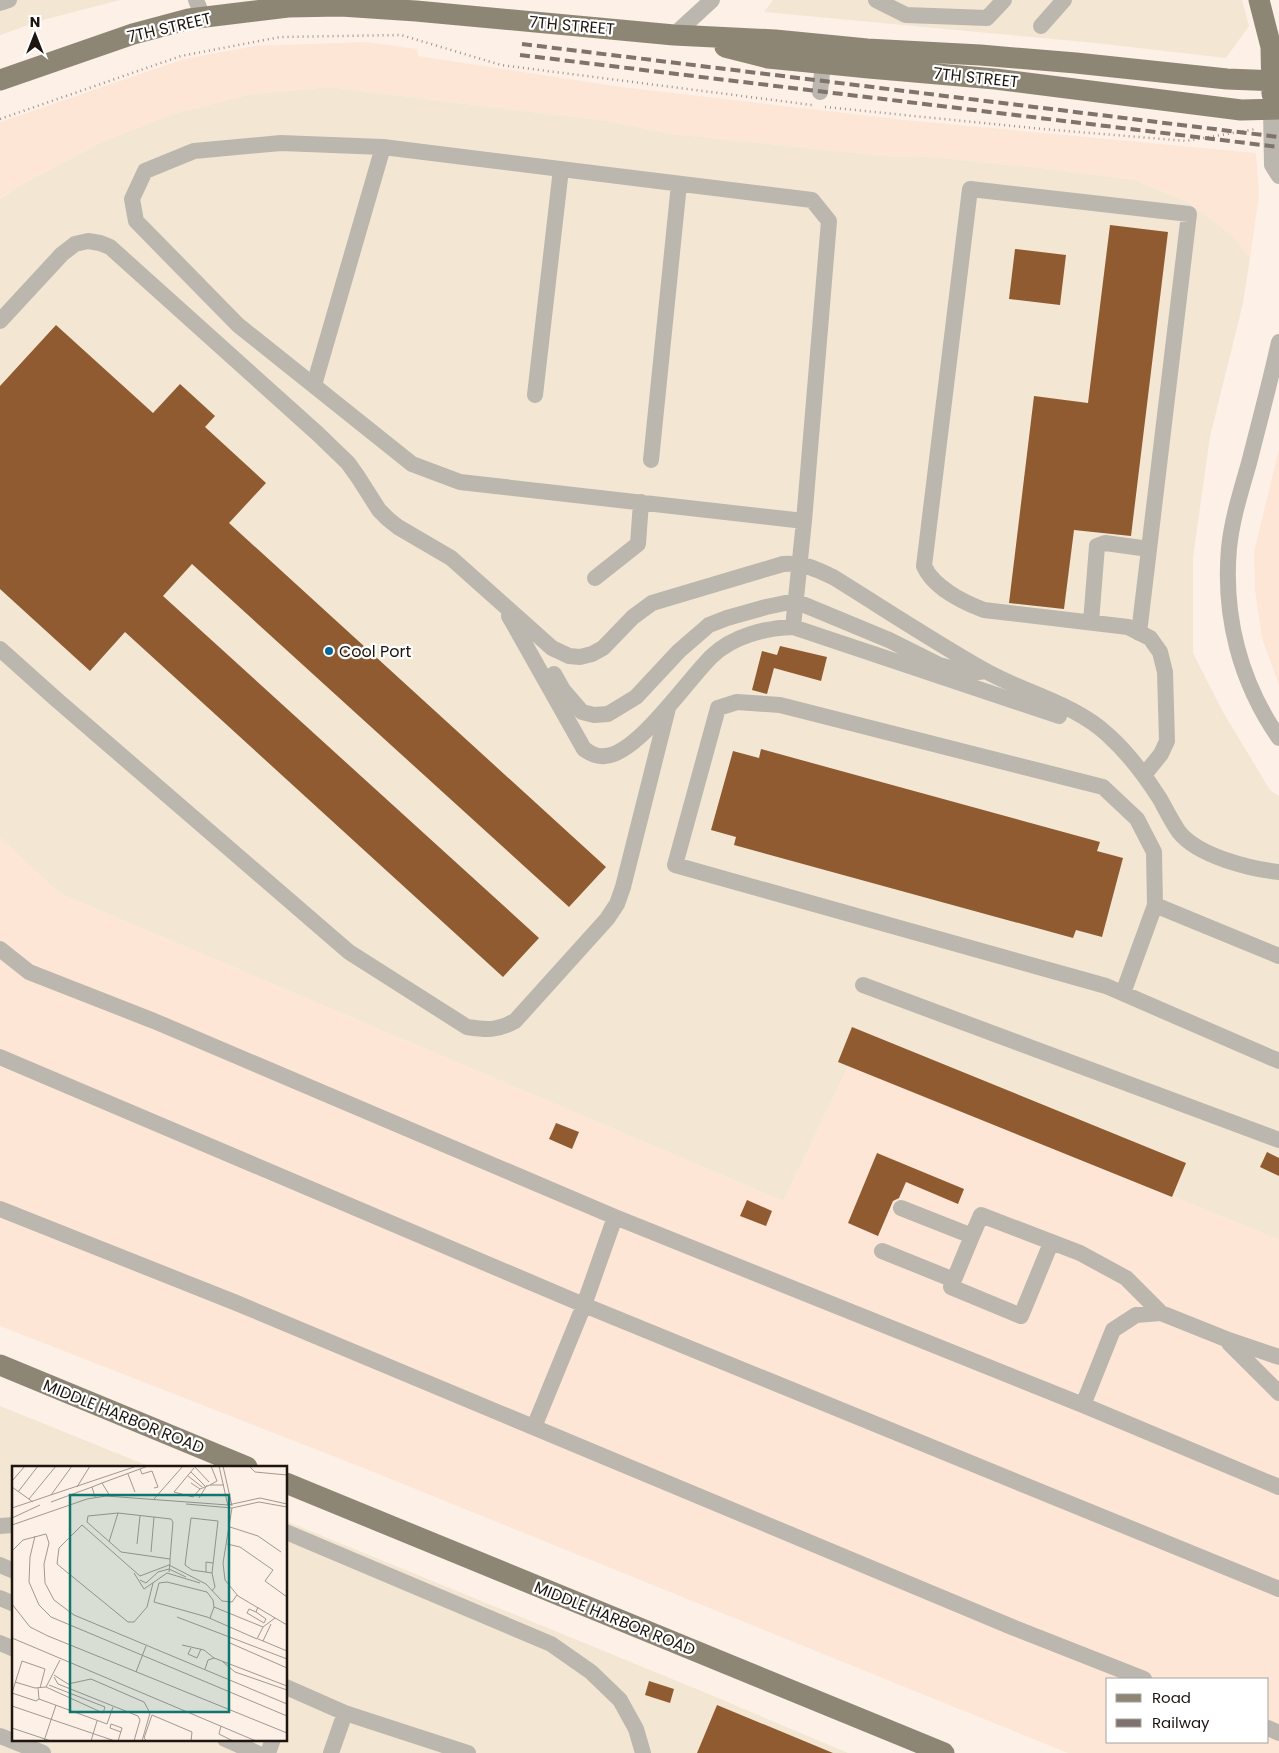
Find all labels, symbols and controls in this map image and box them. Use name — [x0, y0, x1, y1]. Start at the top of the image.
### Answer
street label: 7TH STREET — [125, 7, 214, 48]
north arrow — [10, 10, 60, 60]
street label: 7TH STREET — [528, 10, 616, 41]
text: N — [30, 12, 40, 32]
street label: 7TH STREET — [932, 62, 1020, 93]
place label: Cool Port — [339, 640, 412, 663]
marker: Cool Port — [323, 645, 335, 657]
street label: MIDDLE HARBOR ROAD — [40, 1374, 208, 1459]
inset map — [12, 1466, 288, 1740]
street label: MIDDLE HARBOR ROAD — [531, 1576, 699, 1661]
legend — [1106, 1678, 1269, 1743]
text: Road — [1152, 1687, 1191, 1708]
text: Railway — [1152, 1712, 1210, 1733]

